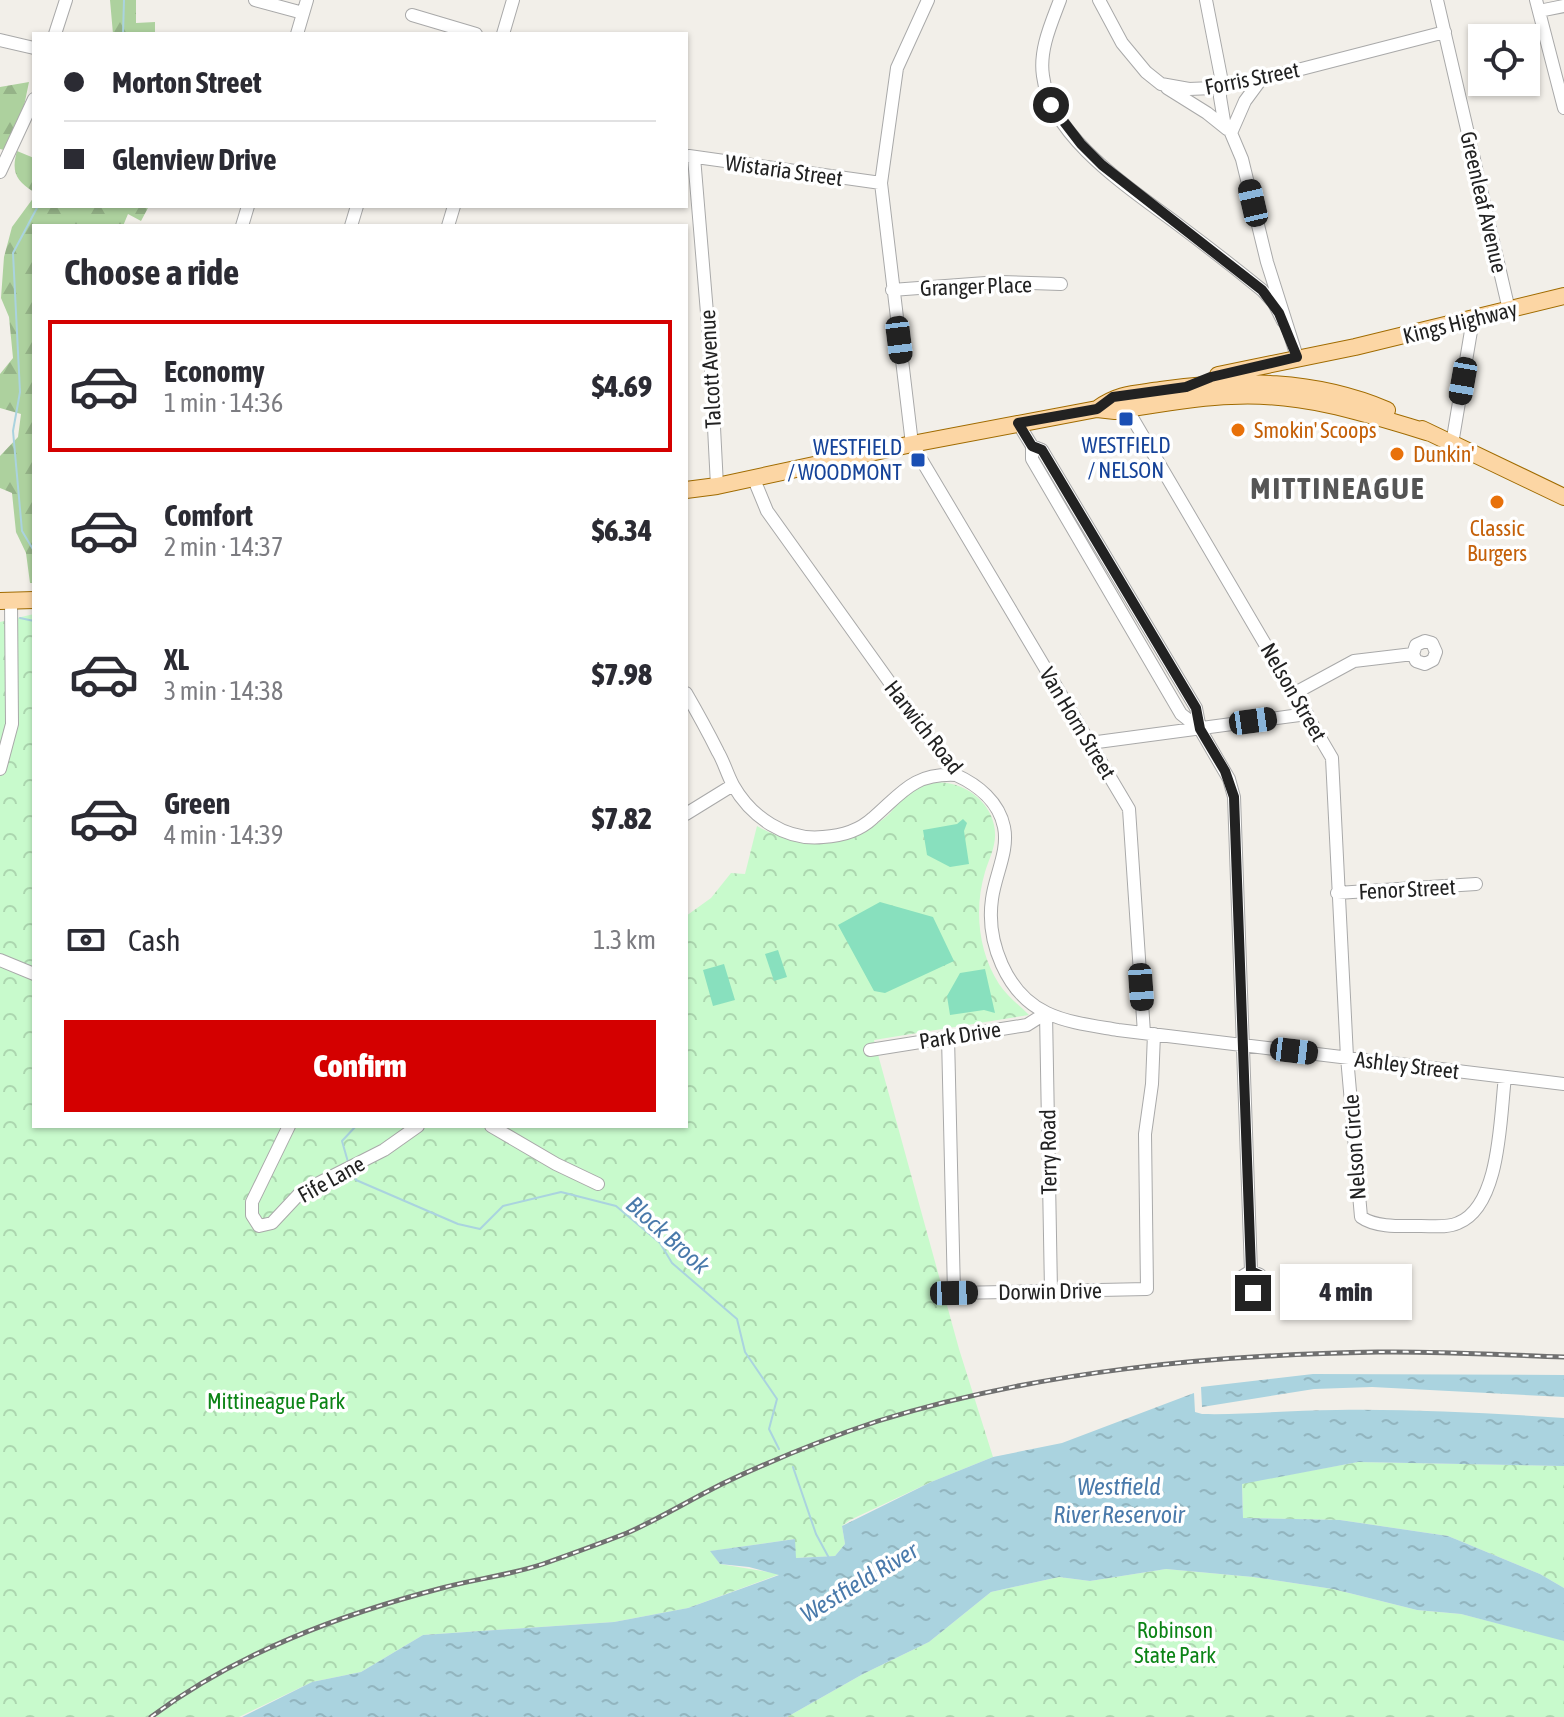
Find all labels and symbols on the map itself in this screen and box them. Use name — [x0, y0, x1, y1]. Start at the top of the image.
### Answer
street label: Forris Street — [1202, 56, 1302, 100]
route start — [1033, 87, 1069, 123]
street label: Greenleaf Avenue — [1455, 129, 1513, 275]
street label: Wistaria Street — [724, 149, 844, 191]
car — [1236, 177, 1270, 229]
street label: Granger Place — [920, 271, 1032, 301]
street label: Kings Highway — [1400, 295, 1520, 349]
street label: Talcott Avenue — [694, 309, 726, 429]
car — [884, 315, 914, 365]
car — [1447, 355, 1479, 407]
marker: WESTFIELD / NELSON — [1117, 410, 1135, 428]
place label: Smokin' Scoops — [1254, 417, 1377, 443]
marker: Smokin' Scoops — [1229, 421, 1247, 439]
place label: WESTFIELD / NELSON — [1082, 432, 1170, 483]
place label: WESTFIELD / WOODMONT — [788, 434, 902, 485]
place label: Dunkin' — [1413, 441, 1475, 467]
marker: Dunkin' — [1388, 445, 1406, 463]
marker: WESTFIELD / WOODMONT — [909, 451, 927, 469]
district label: MITTINEAGUE — [1250, 471, 1426, 505]
marker: Classic Burgers — [1488, 493, 1506, 511]
place label: Classic Burgers — [1467, 515, 1527, 566]
street label: Nelson Street — [1256, 638, 1332, 746]
street label: Van Horn Street — [1035, 662, 1121, 784]
street label: Harwich Road — [879, 675, 969, 779]
car — [1228, 706, 1278, 736]
street label: Fenor Street — [1358, 873, 1456, 905]
car — [1127, 962, 1155, 1012]
street label: Park Drive — [917, 1016, 1003, 1054]
car — [1269, 1036, 1319, 1066]
street label: Ashley Street — [1353, 1046, 1461, 1084]
street label: Nelson Circle — [1337, 1093, 1371, 1201]
street label: Terry Road — [1034, 1109, 1062, 1195]
street label: Fife Lane — [293, 1150, 369, 1208]
water label: Block Brook — [621, 1191, 715, 1280]
callout: 4 min — [1281, 1265, 1413, 1321]
route end — [1235, 1275, 1271, 1311]
street label: Dorwin Drive — [998, 1277, 1102, 1305]
car — [930, 1281, 978, 1305]
park label: Mittineague Park — [207, 1388, 345, 1414]
water label: Westfield River Reservoir — [1053, 1473, 1186, 1528]
water label: Westfield River — [796, 1536, 923, 1628]
park label: Robinson State Park — [1134, 1617, 1216, 1668]

